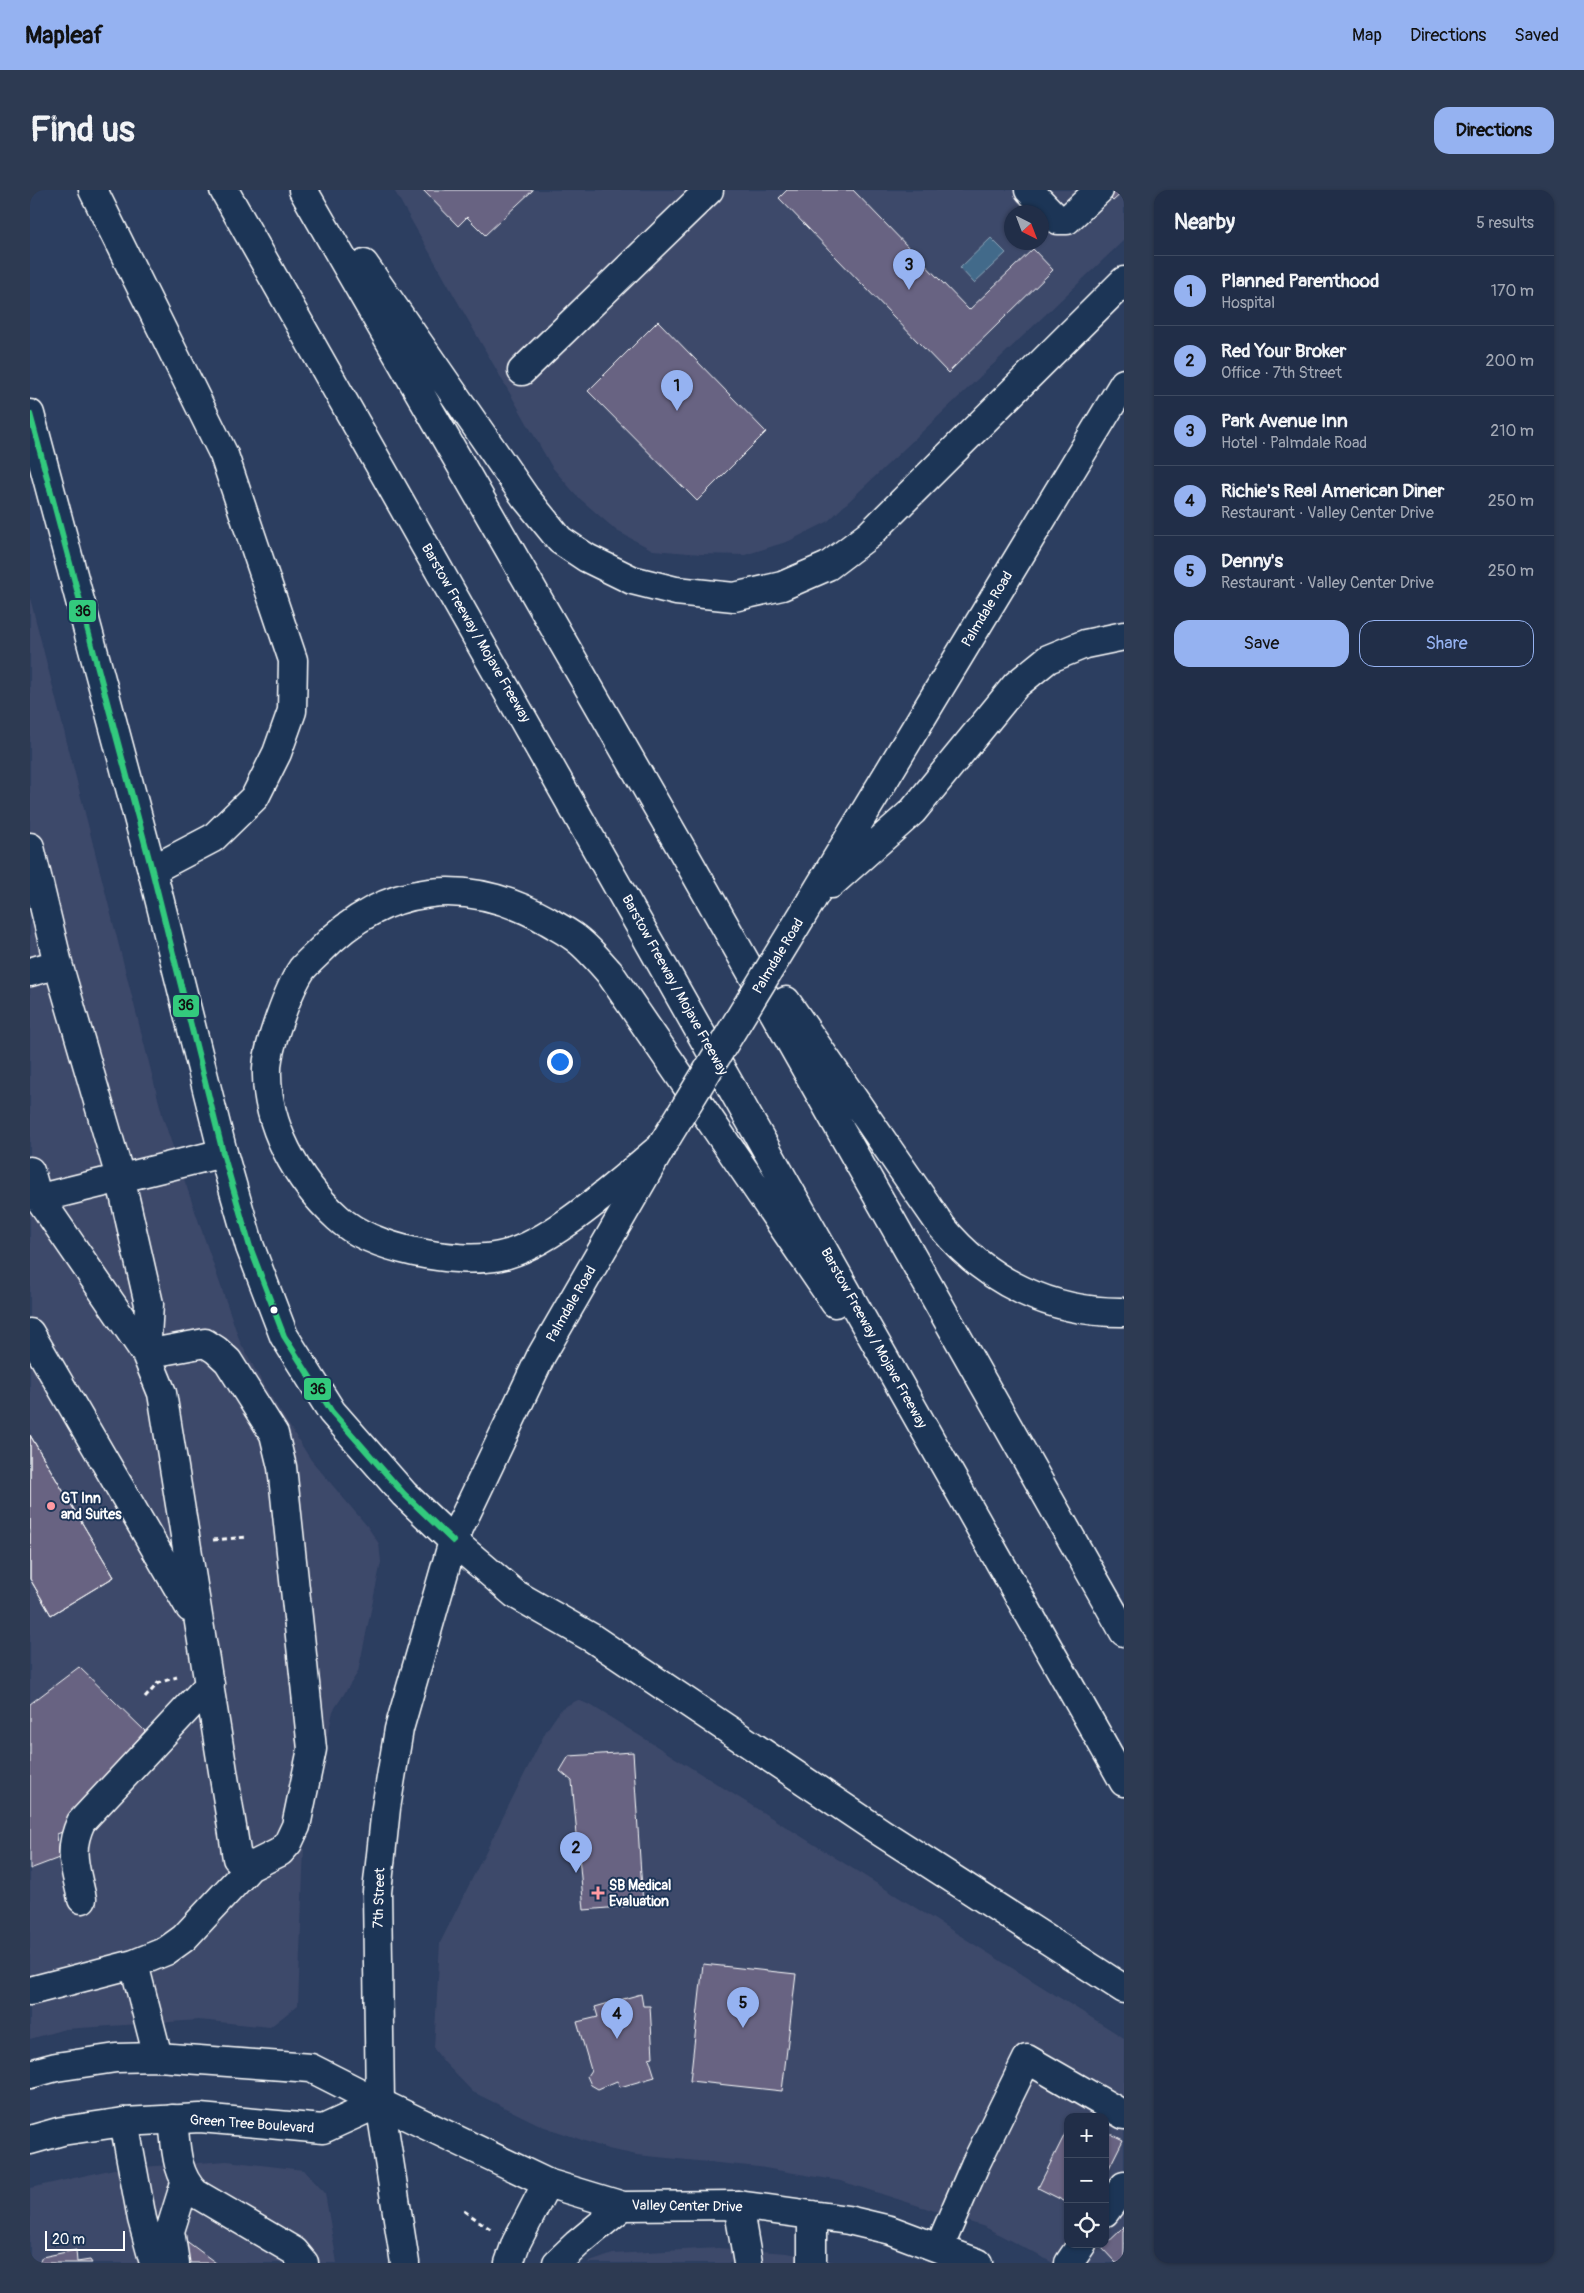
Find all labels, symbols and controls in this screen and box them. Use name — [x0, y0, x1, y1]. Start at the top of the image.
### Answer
text: Mapleaf — [25, 21, 103, 50]
text: Map — [1352, 24, 1382, 47]
text: Directions — [1410, 24, 1486, 47]
text: Saved — [1514, 24, 1559, 47]
button: Directions — [1434, 107, 1554, 154]
text: Find us — [30, 108, 135, 152]
north arrow — [1004, 205, 1049, 250]
text: Nearby — [1174, 209, 1235, 236]
text: 5 results — [1476, 213, 1534, 233]
pin: 3 — [893, 249, 925, 290]
text: Planned Parenthood — [1221, 269, 1379, 293]
text: 1 — [1187, 281, 1193, 301]
text: 170 m — [1491, 281, 1534, 301]
text: Hospital — [1221, 293, 1275, 313]
text: Red Your Broker — [1221, 339, 1346, 363]
text: 2 — [1186, 351, 1194, 371]
text: 200 m — [1486, 351, 1534, 371]
text: Office · 7th Street — [1221, 363, 1342, 383]
pin: 1 — [661, 370, 693, 411]
text: Park Avenue Inn — [1221, 409, 1348, 433]
text: 3 — [1186, 421, 1194, 441]
text: 210 m — [1490, 421, 1534, 441]
text: Hotel · Palmdale Road — [1221, 433, 1367, 453]
text: Richie's Real American Diner — [1221, 479, 1444, 503]
text: 4 — [1185, 491, 1195, 511]
text: 250 m — [1488, 491, 1534, 511]
text: Restaurant · Valley Center Drive — [1221, 503, 1434, 523]
street label: Barstow Freeway / Mojave Freeway — [418, 541, 534, 725]
text: Denny's — [1221, 549, 1283, 573]
text: 5 — [1186, 561, 1194, 581]
text: 250 m — [1488, 561, 1534, 581]
street label: Palmdale Road — [958, 568, 1016, 650]
text: Restaurant · Valley Center Drive — [1221, 573, 1434, 593]
line badge: 36 — [68, 599, 97, 623]
text: 36 — [75, 603, 91, 620]
button: Save — [1174, 620, 1349, 667]
button: Share — [1359, 620, 1534, 667]
street label: Barstow Freeway / Mojave Freeway — [618, 892, 732, 1078]
street label: Palmdale Road — [749, 915, 807, 997]
line badge: 36 — [172, 994, 200, 1018]
text: 36 — [178, 997, 194, 1014]
your location — [547, 1049, 573, 1075]
street label: Barstow Freeway / Mojave Freeway — [817, 1245, 931, 1431]
street label: Palmdale Road — [542, 1263, 600, 1345]
unlabelled marker — [269, 1305, 279, 1315]
line badge: 36 — [303, 1377, 332, 1401]
text: 36 — [310, 1381, 326, 1398]
place label: GT Inn and Suites — [61, 1490, 122, 1523]
marker: GT Inn and Suites — [45, 1500, 57, 1512]
pin: 2 — [560, 1832, 592, 1873]
street label: 7th Street — [369, 1867, 389, 1929]
place label: SB Medical Evaluation — [609, 1877, 671, 1910]
marker: SB Medical Evaluation — [591, 1886, 605, 1900]
pin: 5 — [727, 1987, 759, 2028]
pin: 4 — [601, 1998, 633, 2039]
street label: Green Tree Boulevard — [189, 2111, 315, 2137]
map controls — [1064, 2113, 1109, 2248]
button: + — [1064, 2113, 1109, 2158]
button: − — [1064, 2158, 1109, 2203]
street label: Valley Center Drive — [631, 2197, 743, 2215]
button: locate — [1064, 2203, 1109, 2248]
scale bar — [45, 2228, 125, 2251]
text: 20 m — [52, 2231, 85, 2248]

